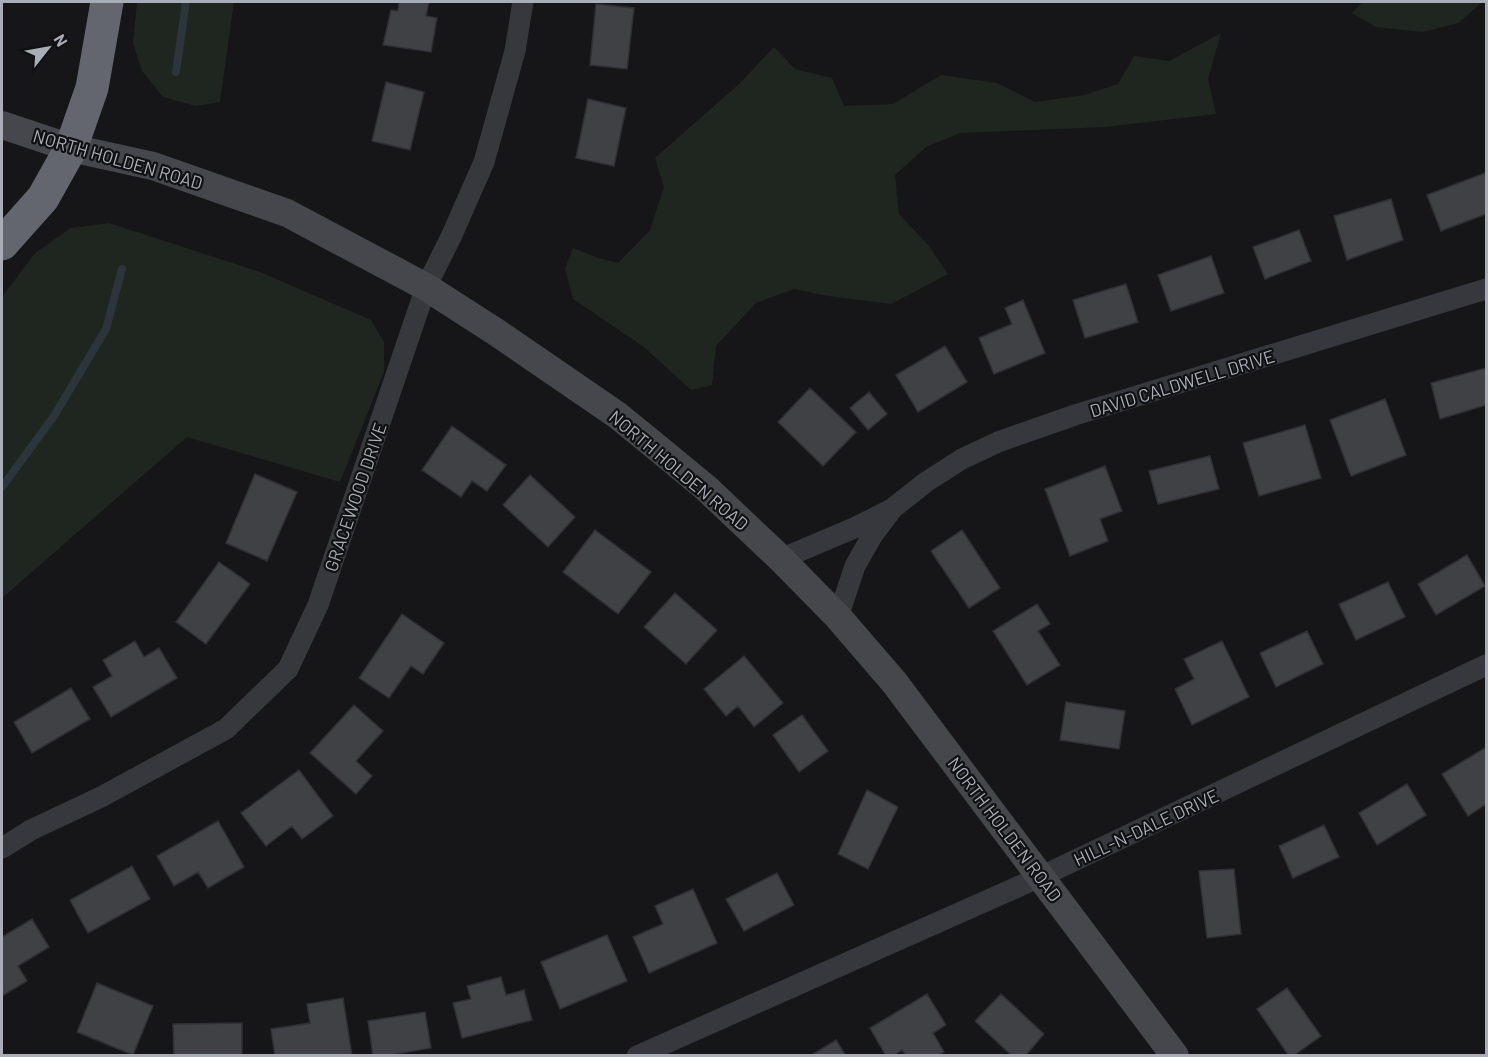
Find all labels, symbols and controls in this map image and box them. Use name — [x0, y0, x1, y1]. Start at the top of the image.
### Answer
north arrow — [18, 18, 78, 78]
text: N — [50, 31, 72, 49]
street label: NORTH HOLDEN ROAD — [31, 124, 205, 194]
street label: DAVID CALDWELL DRIVE — [1087, 344, 1277, 422]
street label: NORTH HOLDEN ROAD — [605, 405, 753, 535]
street label: GRACEWOOD DRIVE — [319, 420, 391, 574]
street label: NORTH HOLDEN ROAD — [943, 752, 1067, 906]
street label: HILL-N-DALE DRIVE — [1070, 784, 1222, 870]

